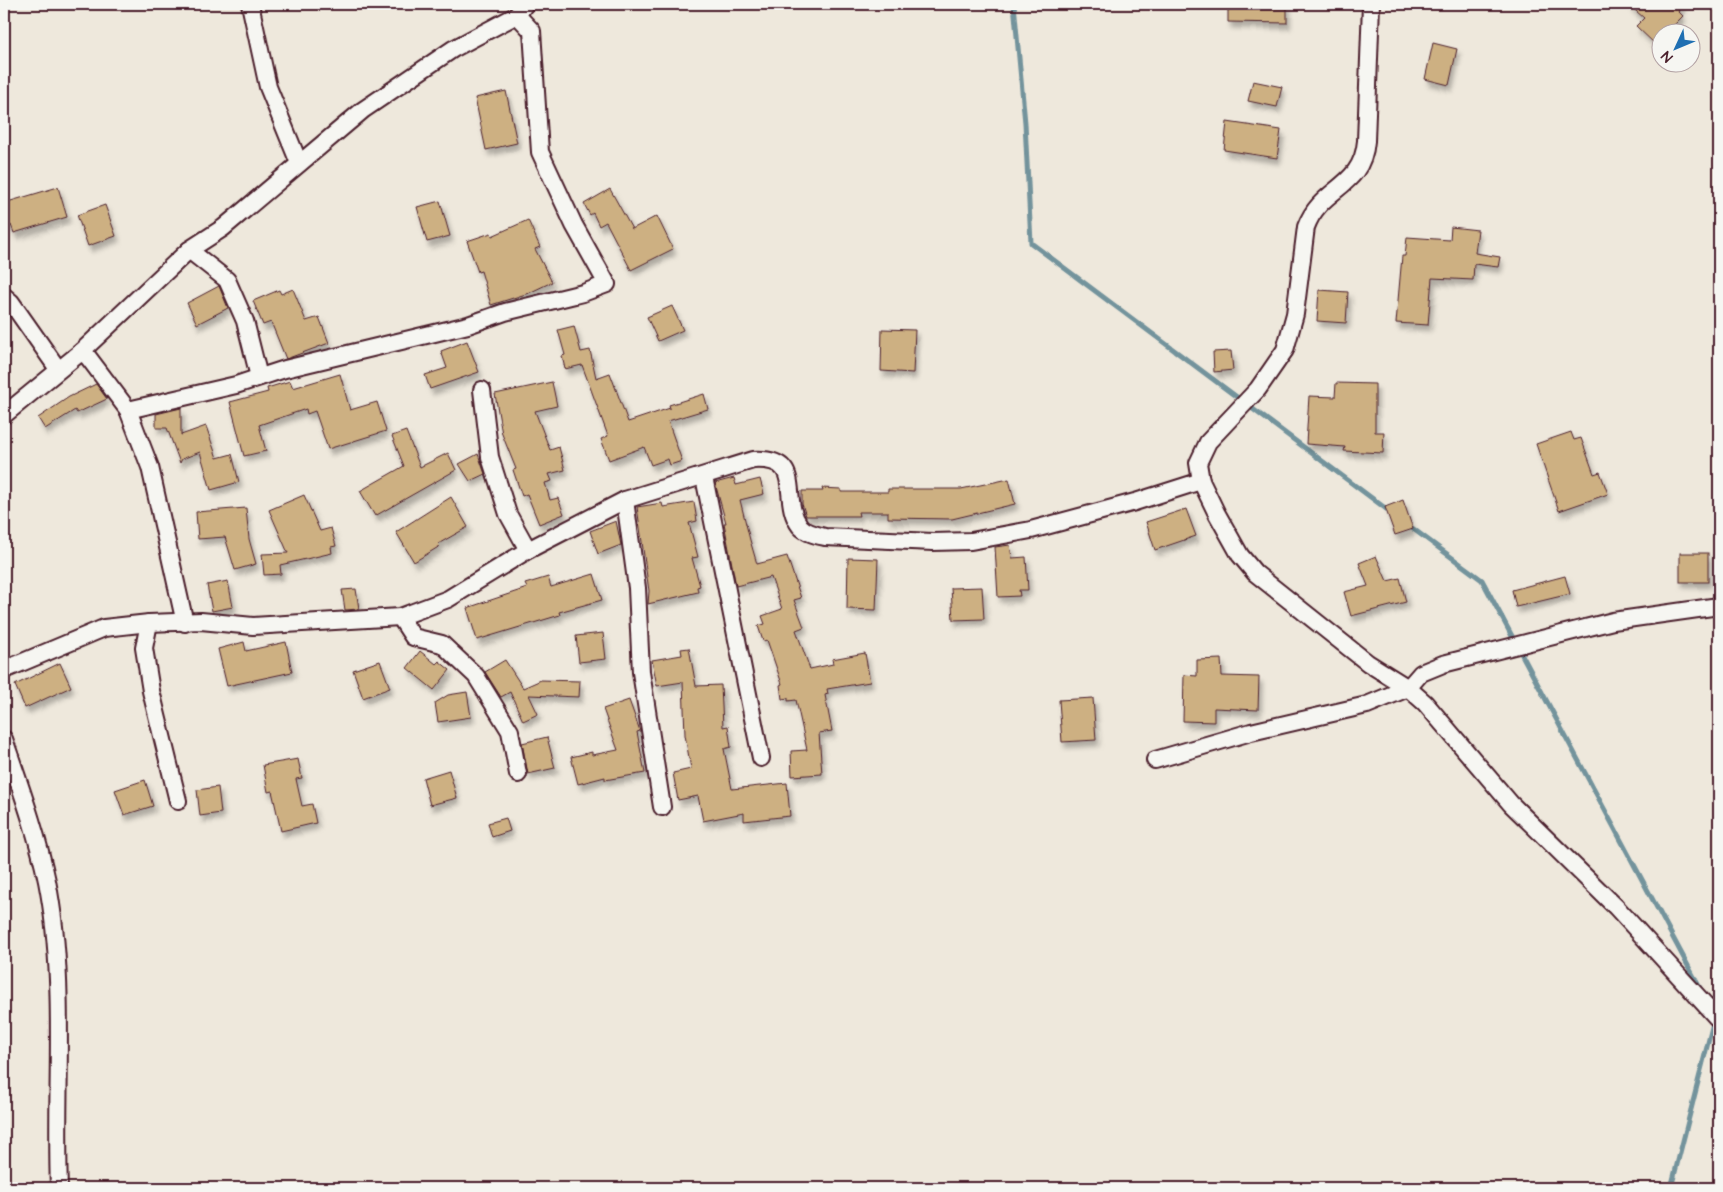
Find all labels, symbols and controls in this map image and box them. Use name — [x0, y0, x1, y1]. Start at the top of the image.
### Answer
north arrow — [1650, 22, 1700, 72]
text: N — [1657, 46, 1678, 66]

